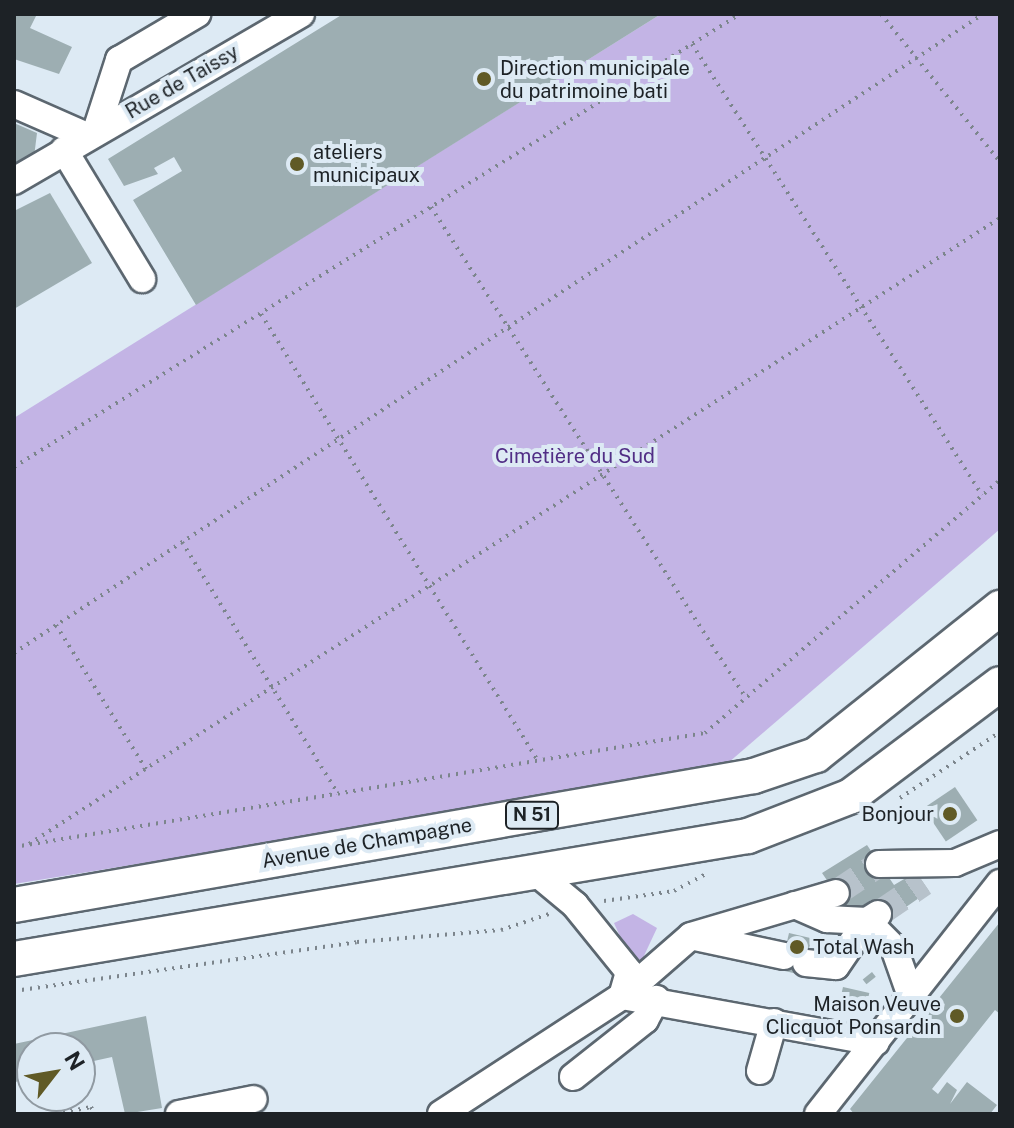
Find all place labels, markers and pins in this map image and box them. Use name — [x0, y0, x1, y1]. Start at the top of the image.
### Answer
place label: Direction municipale du patrimoine bati — [500, 56, 690, 103]
marker: Direction municipale du patrimoine bati — [475, 70, 493, 88]
place label: ateliers municipaux — [313, 140, 420, 187]
marker: ateliers municipaux — [288, 155, 306, 173]
place label: Bonjour — [862, 802, 934, 826]
marker: Bonjour — [941, 805, 959, 823]
place label: Total Wash — [813, 935, 915, 959]
marker: Total Wash — [788, 938, 806, 956]
place label: Maison Veuve Clicquot Ponsardin — [766, 992, 941, 1039]
marker: Maison Veuve Clicquot Ponsardin — [948, 1007, 966, 1025]

